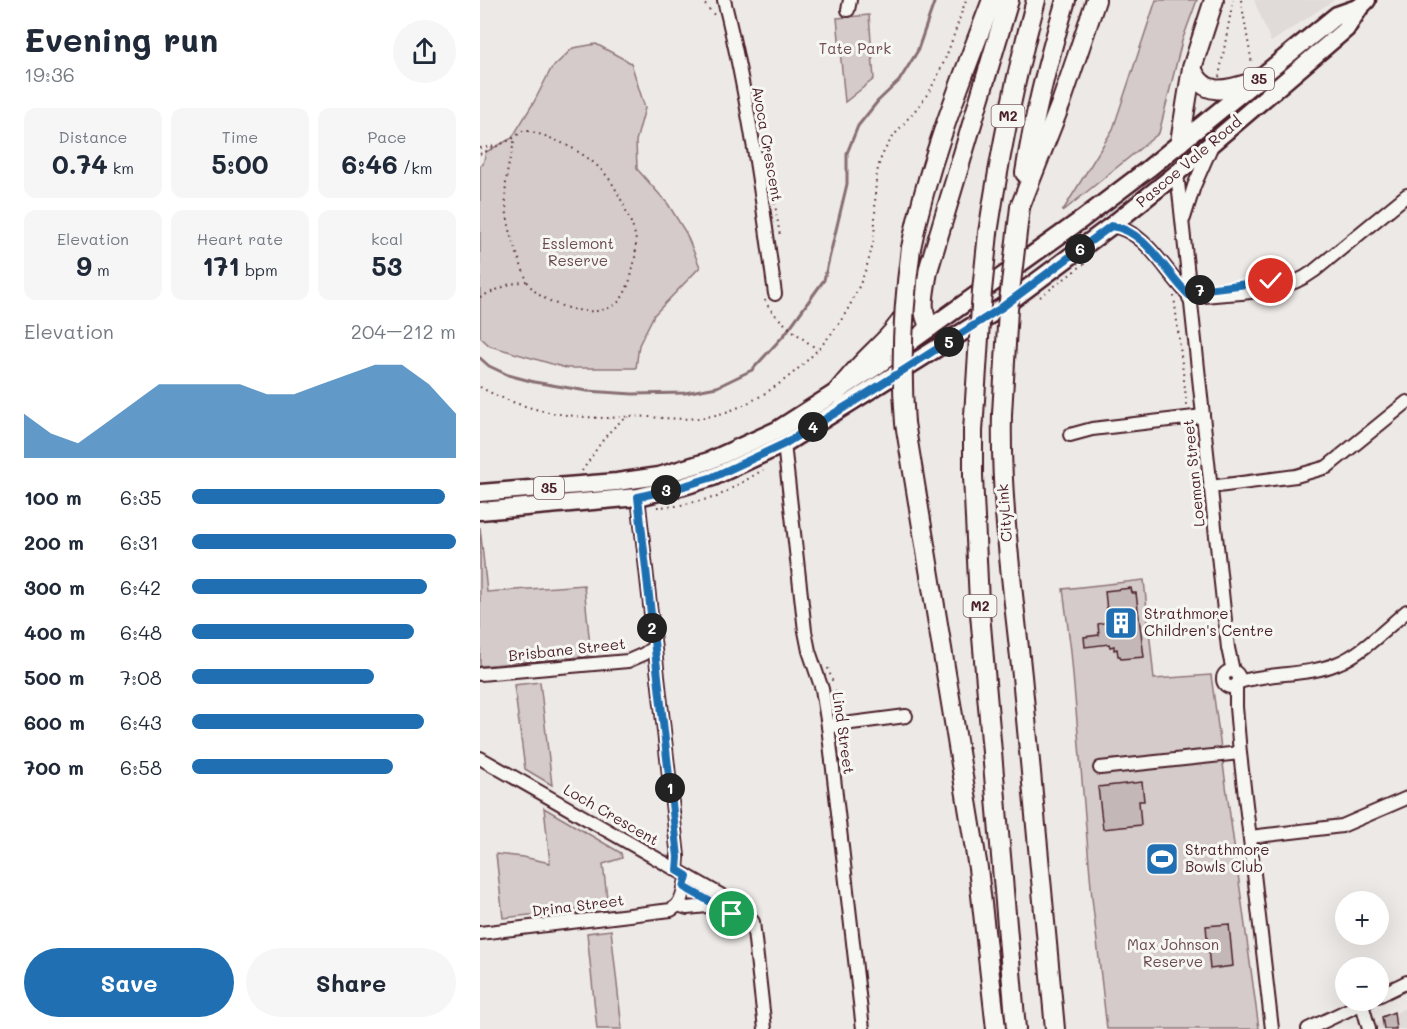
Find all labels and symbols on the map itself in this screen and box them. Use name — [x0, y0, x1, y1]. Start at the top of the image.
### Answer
park label: Tate Park — [819, 38, 891, 58]
road number: 35 — [1244, 68, 1274, 90]
street label: Avoca Crescent — [748, 85, 788, 203]
road number: M2 — [992, 105, 1024, 127]
street label: Pascoe Vale Road — [1131, 111, 1245, 211]
park label: Esslemont Reserve — [542, 233, 614, 270]
pin: 6 — [1065, 234, 1095, 264]
pin — [1245, 255, 1296, 306]
pin: 7 — [1185, 275, 1215, 305]
pin: 5 — [934, 327, 964, 357]
pin: 4 — [798, 412, 828, 442]
street label: Loeman Street — [1177, 418, 1209, 528]
pin: 3 — [651, 475, 681, 505]
road number: 35 — [534, 477, 564, 499]
street label: CityLink — [992, 483, 1016, 543]
road number: M2 — [964, 595, 996, 617]
place label: Strathmore Children's Centre — [1144, 603, 1273, 640]
building icon: Strathmore Children's Centre — [1103, 605, 1139, 641]
pin: 2 — [637, 613, 667, 643]
street label: Brisbane Street — [507, 633, 627, 665]
street label: Lind Street — [828, 690, 860, 775]
pin: 1 — [655, 773, 685, 803]
street label: Loch Crescent — [560, 779, 663, 849]
place label: Strathmore Bowls Club — [1185, 839, 1270, 876]
sports icon: Strathmore Bowls Club — [1144, 841, 1180, 877]
pin — [706, 888, 757, 939]
street label: Drina Street — [531, 889, 625, 921]
park label: Max Johnson Reserve — [1127, 934, 1219, 971]

